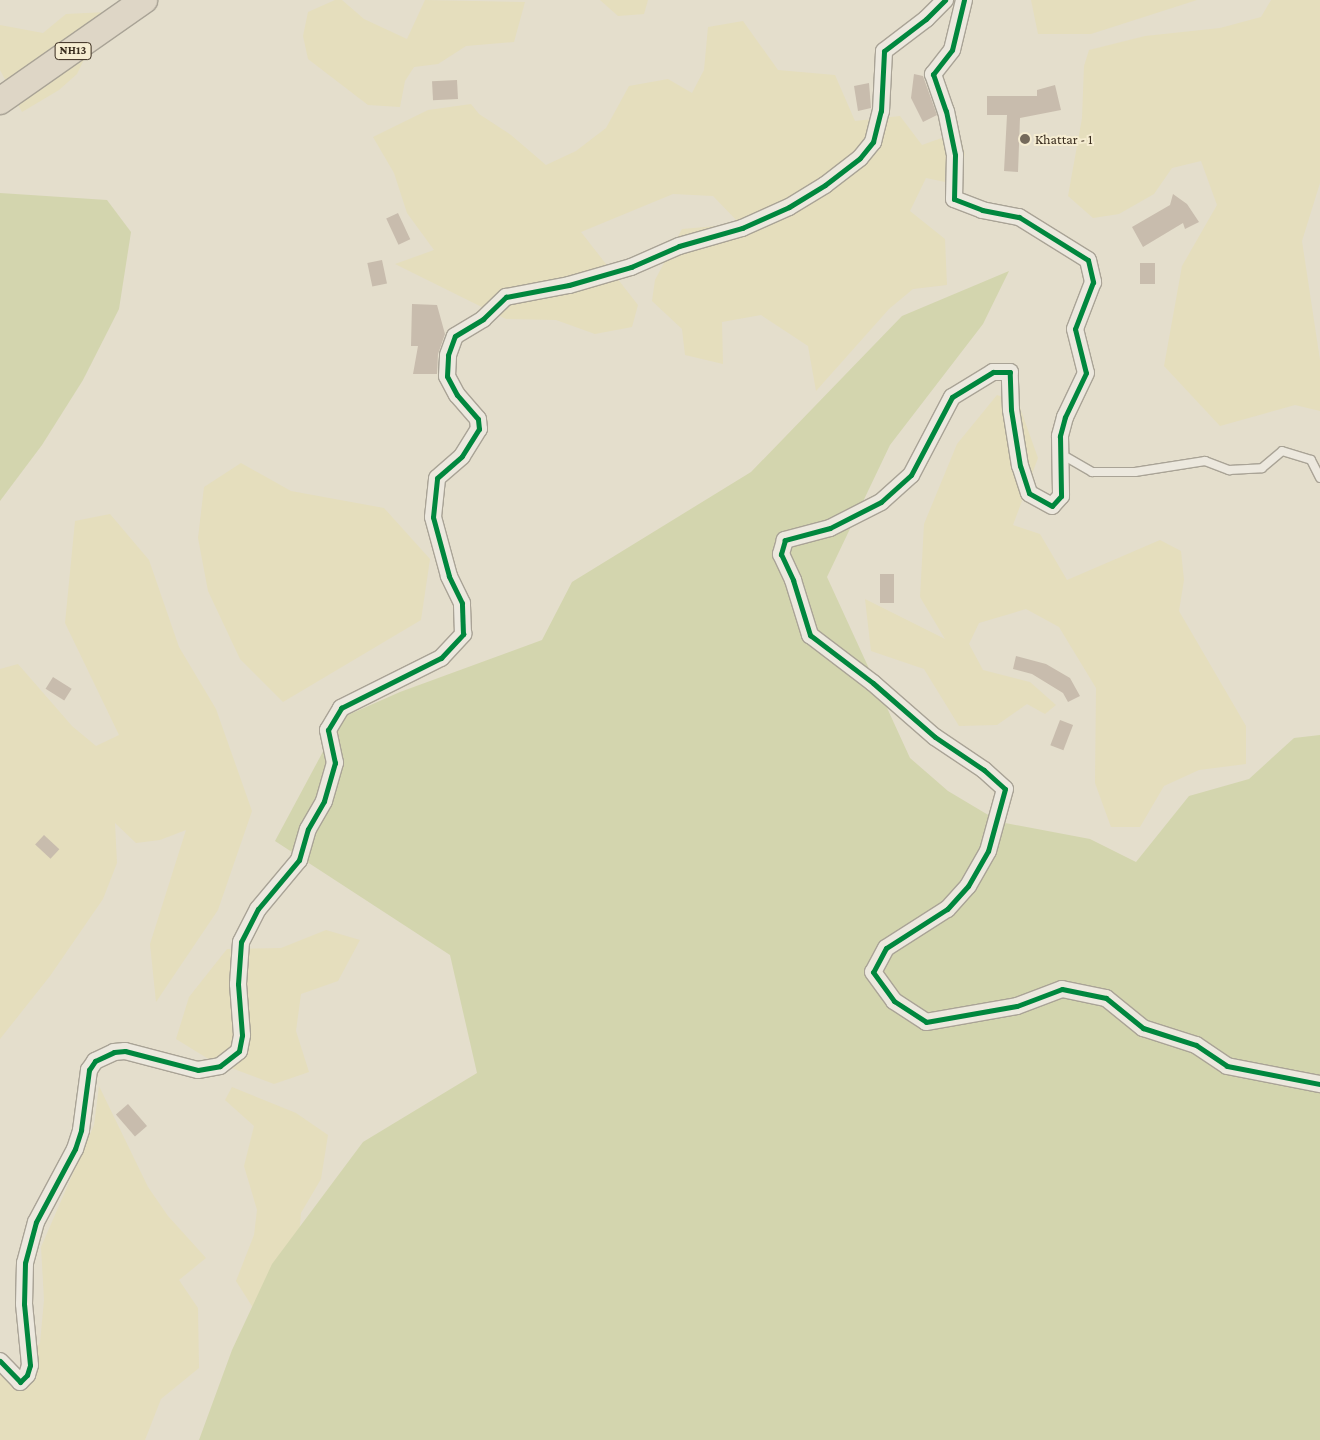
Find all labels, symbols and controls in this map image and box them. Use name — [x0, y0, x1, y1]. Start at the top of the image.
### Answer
road number: NH13 — [54, 41, 92, 60]
place label: Khattar - 1 — [1035, 131, 1093, 147]
marker: Khattar - 1 — [1019, 133, 1031, 145]

